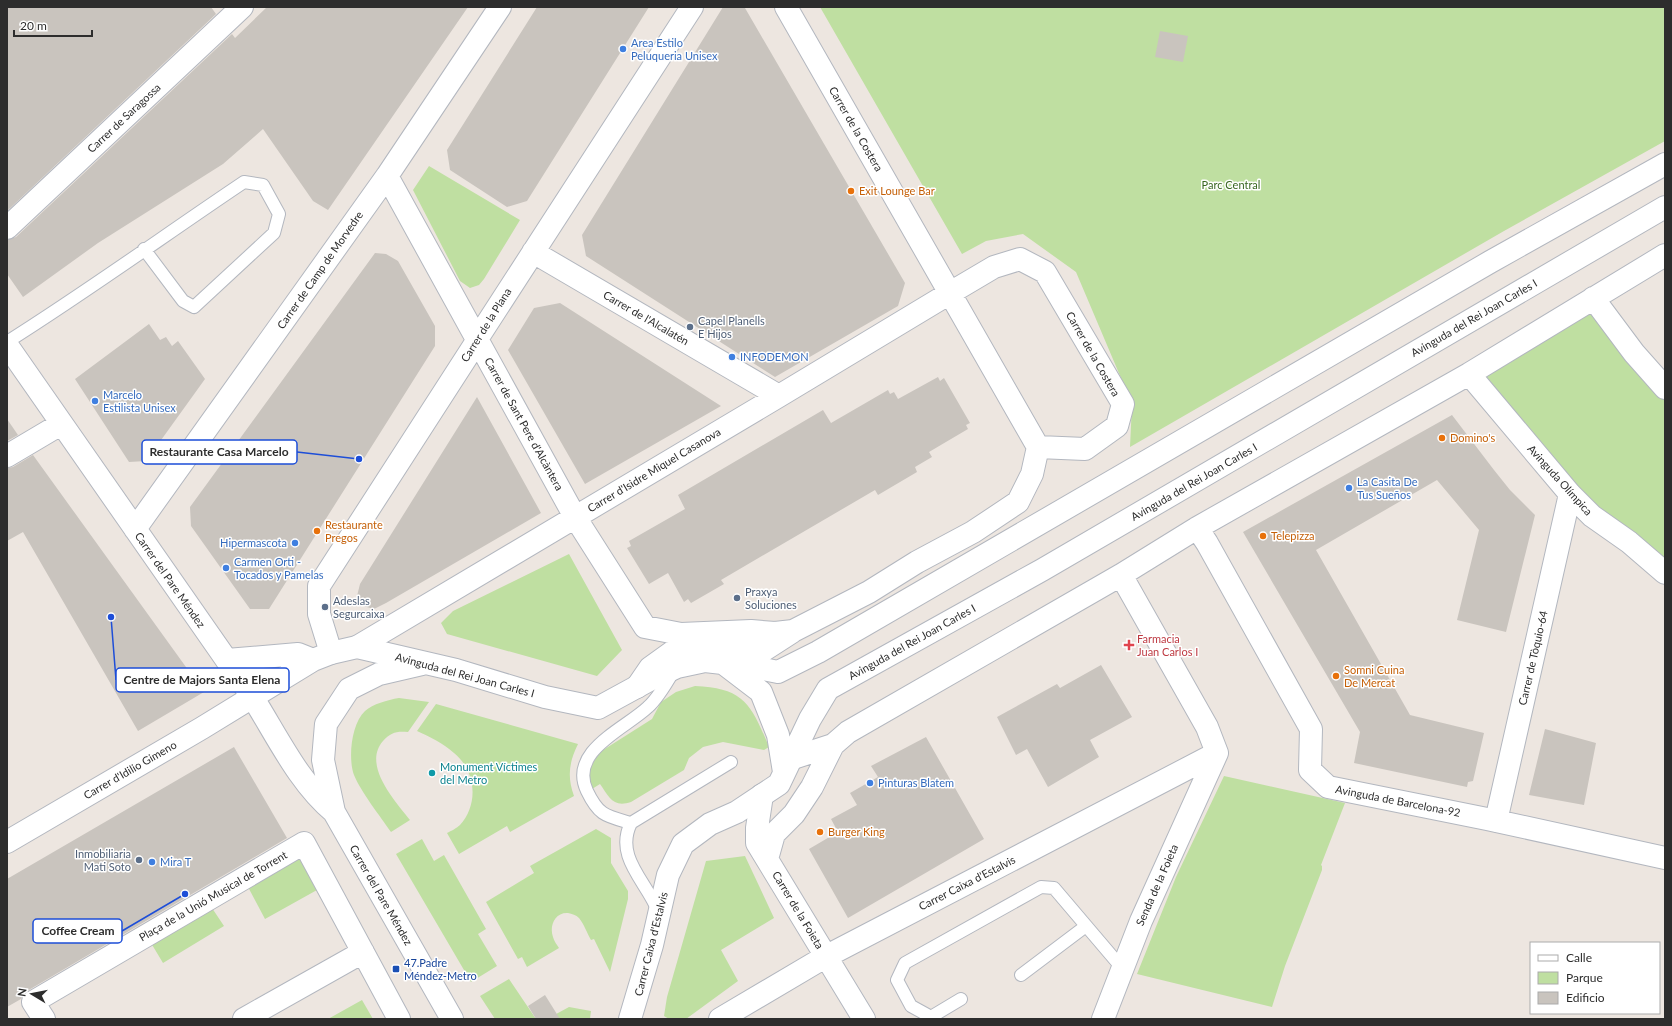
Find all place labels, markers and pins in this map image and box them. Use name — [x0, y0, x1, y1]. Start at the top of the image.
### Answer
place label: Area Estilo Peluqueria Unisex — [631, 36, 718, 62]
marker: Area Estilo Peluqueria Unisex — [618, 44, 628, 54]
place label: Exit Lounge Bar — [859, 184, 935, 197]
marker: Exit Lounge Bar — [846, 186, 856, 196]
place label: Capel Planells E Hijos — [698, 314, 765, 340]
marker: Capel Planells E Hijos — [685, 322, 695, 332]
place label: INFODEMON — [740, 350, 809, 363]
marker: INFODEMON — [727, 352, 737, 362]
place label: Marcelo Estilista Unisex — [103, 388, 176, 414]
marker: Marcelo Estilista Unisex — [90, 396, 100, 406]
place label: Domino's — [1450, 431, 1496, 444]
marker: Domino's — [1437, 433, 1447, 443]
callout: Restaurante Casa Marcelo — [142, 440, 297, 464]
place label: La Casita De Tus Sueños — [1357, 475, 1418, 501]
marker: La Casita De Tus Sueños — [1344, 483, 1354, 493]
place label: Restaurante Pregos — [325, 518, 383, 544]
marker: Restaurante Pregos — [312, 526, 322, 536]
place label: Telepizza — [1271, 529, 1315, 542]
marker: Telepizza — [1258, 531, 1268, 541]
place label: Hipermascota — [220, 536, 287, 549]
marker: Hipermascota — [290, 538, 300, 548]
place label: Carmen Orti - Tocados y Pamelas — [234, 555, 324, 581]
marker: Carmen Orti - Tocados y Pamelas — [221, 563, 231, 573]
place label: Praxya Soluciones — [745, 585, 797, 611]
marker: Praxya Soluciones — [732, 593, 742, 603]
place label: Adeslas Segurcaixa — [333, 594, 385, 620]
marker: Adeslas Segurcaixa — [320, 602, 330, 612]
place label: Farmacia Juan Carlos I — [1137, 632, 1198, 658]
marker: Farmacia Juan Carlos I — [1124, 640, 1134, 650]
place label: Somni Cuina De Mercat — [1344, 663, 1404, 689]
callout: Centre de Majors Santa Elena — [116, 668, 289, 692]
marker: Somni Cuina De Mercat — [1331, 671, 1341, 681]
place label: Monument Víctimes del Metro — [440, 760, 538, 786]
marker: Monument Víctimes del Metro — [427, 768, 437, 778]
place label: Pinturas Blatem — [878, 776, 954, 789]
marker: Pinturas Blatem — [865, 778, 875, 788]
place label: Burger King — [828, 825, 885, 838]
marker: Burger King — [815, 827, 825, 837]
place label: Inmobiliaria Mati Soto — [75, 847, 131, 873]
marker: Inmobiliaria Mati Soto — [134, 855, 144, 865]
place label: Mira T — [160, 855, 192, 868]
marker: Mira T — [147, 857, 157, 867]
callout: Coffee Cream — [33, 919, 122, 943]
place label: 47.Padre Méndez-Metro — [404, 956, 477, 982]
marker: 47.Padre Méndez-Metro — [391, 964, 401, 974]

